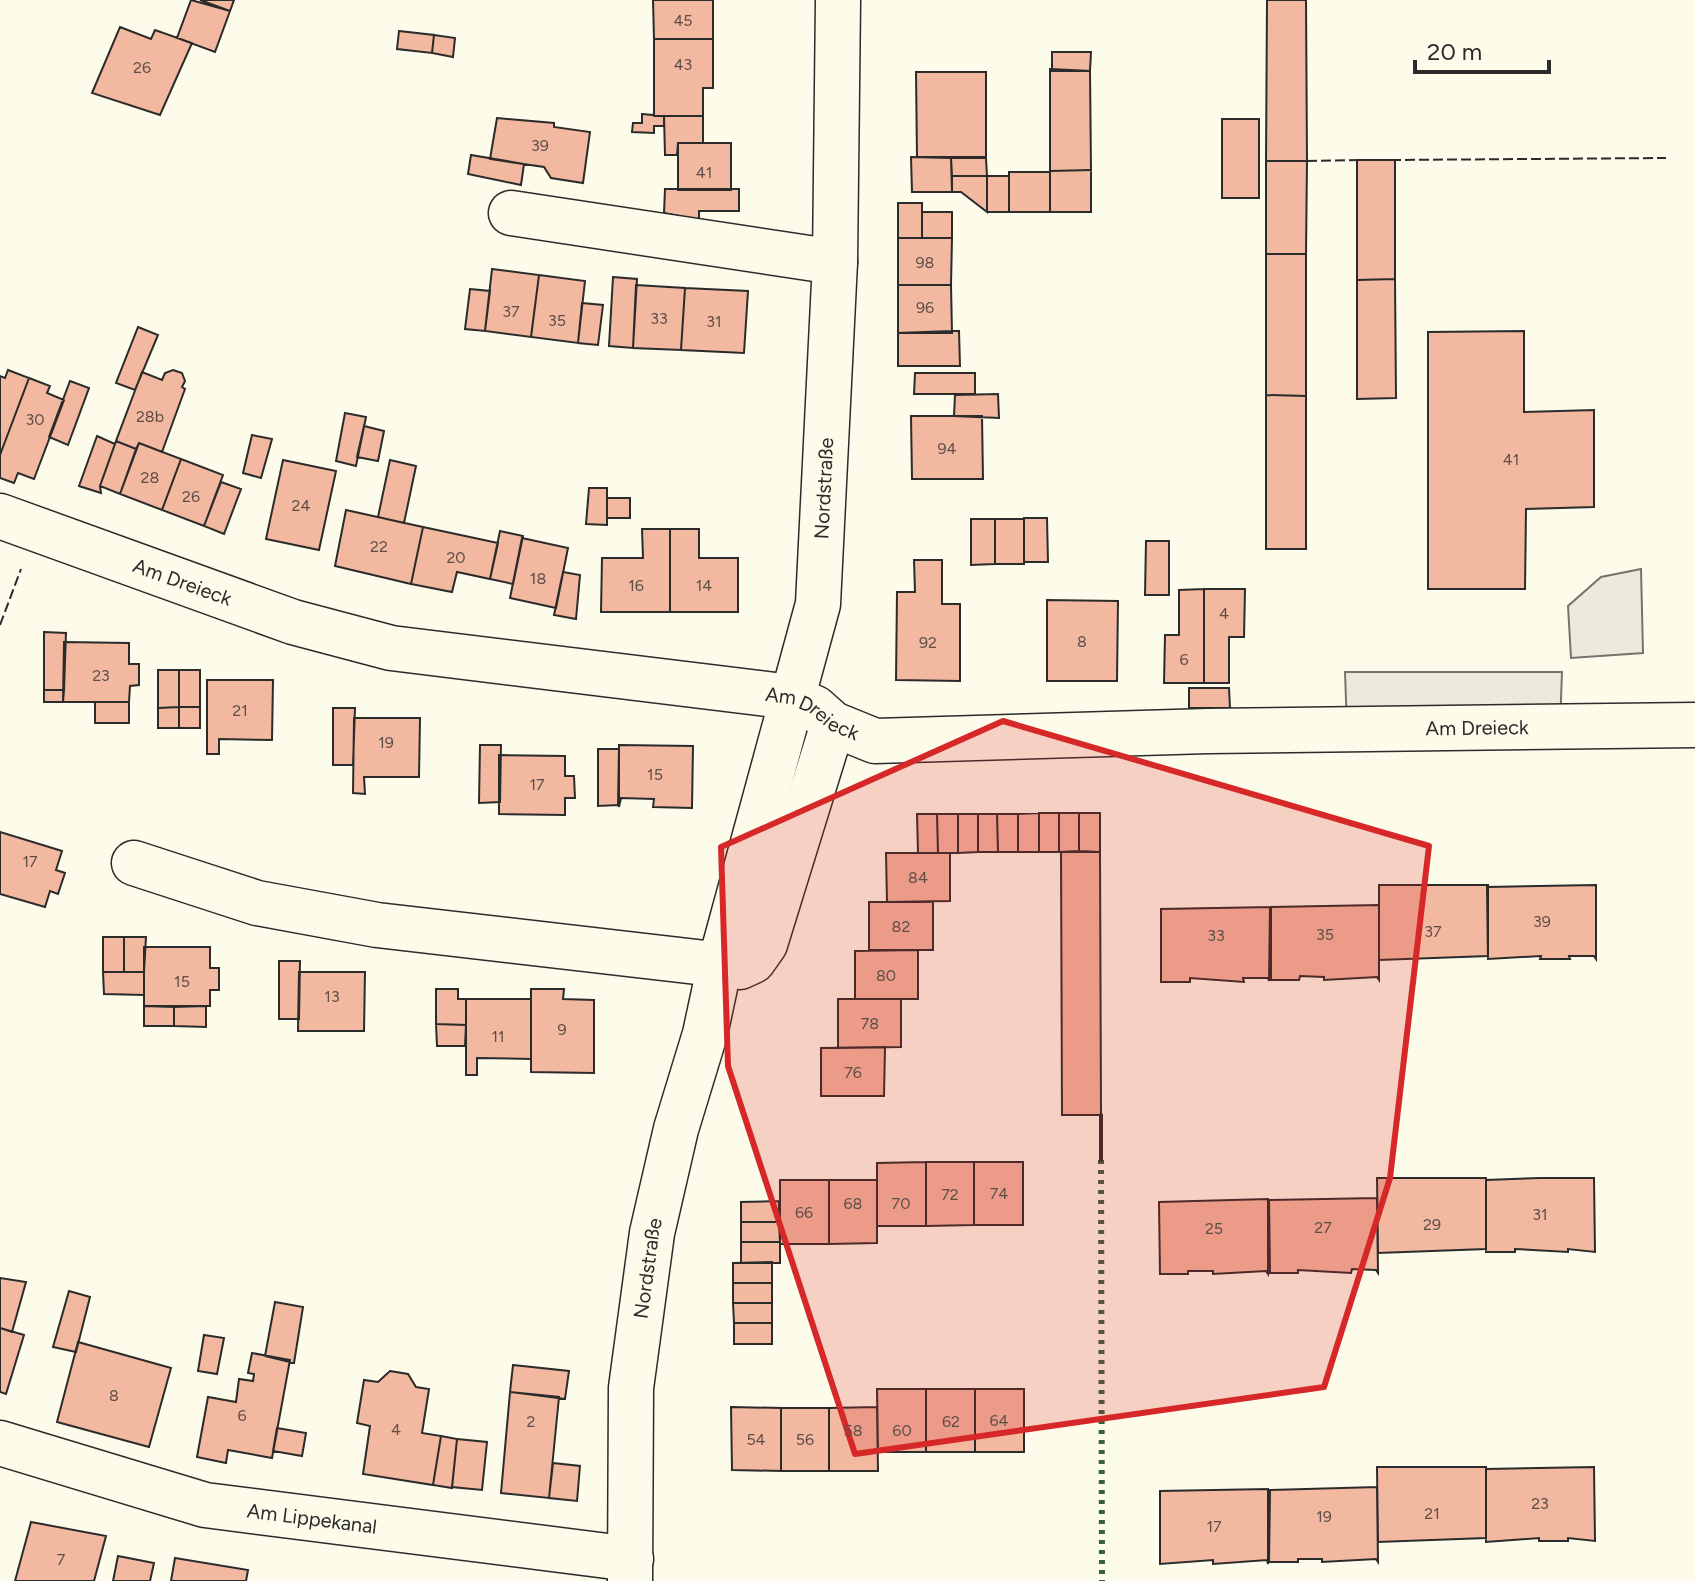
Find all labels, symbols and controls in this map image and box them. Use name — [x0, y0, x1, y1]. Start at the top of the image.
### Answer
house number: 45 — [673, 11, 693, 30]
scale bar — [1415, 24, 1549, 74]
text: 20 m — [1427, 37, 1482, 66]
house number: 43 — [674, 55, 692, 74]
house number: 26 — [133, 58, 151, 77]
house number: 39 — [531, 136, 549, 155]
house number: 41 — [696, 163, 712, 182]
house number: 98 — [916, 253, 934, 272]
house number: 96 — [916, 298, 934, 317]
house number: 37 — [502, 302, 520, 321]
house number: 33 — [650, 309, 668, 328]
house number: 35 — [548, 311, 566, 330]
house number: 31 — [706, 312, 722, 331]
house number: 28b — [136, 407, 164, 426]
house number: 30 — [26, 410, 44, 429]
street label: Nordstraße — [809, 437, 838, 540]
house number: 94 — [938, 439, 957, 458]
house number: 41 — [1503, 450, 1519, 469]
house number: 28 — [141, 468, 159, 487]
house number: 26 — [182, 487, 200, 506]
house number: 24 — [292, 496, 310, 515]
house number: 22 — [370, 537, 388, 556]
house number: 20 — [446, 548, 466, 567]
street label: Am Dreieck — [130, 553, 235, 611]
house number: 18 — [530, 569, 546, 588]
house number: 16 — [628, 576, 644, 595]
house number: 14 — [696, 576, 712, 595]
house number: 4 — [1219, 604, 1229, 623]
house number: 8 — [1077, 632, 1087, 651]
house number: 92 — [919, 633, 937, 652]
house number: 6 — [1179, 650, 1189, 669]
house number: 23 — [92, 666, 110, 685]
street label: Am Dreieck — [764, 682, 863, 745]
house number: 21 — [232, 701, 248, 720]
street label: Am Dreieck — [1425, 715, 1529, 740]
house number: 19 — [378, 733, 394, 752]
house number: 15 — [647, 765, 663, 784]
house number: 17 — [529, 775, 545, 794]
house number: 17 — [22, 852, 38, 871]
house number: 84 — [908, 868, 928, 887]
house number: 39 — [1533, 912, 1551, 931]
house number: 82 — [892, 917, 910, 936]
house number: 37 — [1424, 922, 1442, 941]
house number: 35 — [1316, 925, 1334, 944]
house number: 33 — [1207, 926, 1225, 945]
house number: 80 — [876, 966, 896, 985]
house number: 15 — [174, 972, 190, 991]
house number: 13 — [324, 987, 340, 1006]
house number: 78 — [861, 1014, 879, 1033]
house number: 9 — [557, 1020, 567, 1039]
house number: 11 — [491, 1027, 505, 1046]
house number: 76 — [844, 1063, 862, 1082]
house number: 74 — [990, 1184, 1008, 1203]
house number: 72 — [941, 1185, 959, 1204]
house number: 68 — [844, 1194, 862, 1213]
house number: 70 — [892, 1194, 910, 1213]
house number: 66 — [795, 1203, 813, 1222]
house number: 31 — [1532, 1205, 1548, 1224]
street label: Nordstraße — [629, 1215, 667, 1320]
house number: 29 — [1423, 1215, 1441, 1234]
house number: 27 — [1314, 1218, 1332, 1237]
house number: 25 — [1205, 1219, 1223, 1238]
house number: 8 — [109, 1386, 119, 1405]
house number: 6 — [237, 1406, 247, 1425]
house number: 64 — [990, 1411, 1009, 1430]
house number: 2 — [527, 1412, 535, 1431]
house number: 62 — [942, 1412, 960, 1431]
house number: 4 — [391, 1420, 401, 1439]
house number: 58 — [843, 1421, 863, 1440]
house number: 60 — [892, 1421, 912, 1440]
house number: 54 — [746, 1430, 766, 1449]
house number: 56 — [796, 1430, 814, 1449]
house number: 23 — [1531, 1494, 1549, 1513]
street label: Am Lippekanal — [246, 1498, 378, 1539]
house number: 21 — [1424, 1504, 1440, 1523]
house number: 19 — [1316, 1507, 1332, 1526]
house number: 17 — [1206, 1517, 1222, 1536]
house number: 7 — [57, 1550, 66, 1569]

